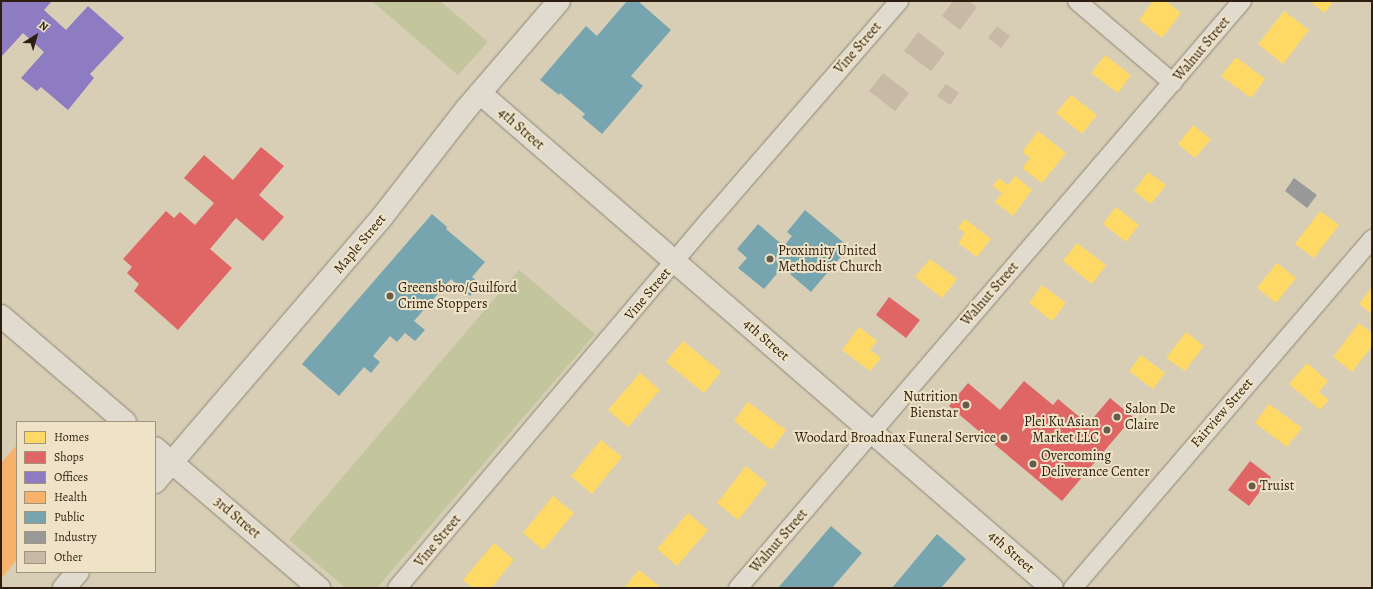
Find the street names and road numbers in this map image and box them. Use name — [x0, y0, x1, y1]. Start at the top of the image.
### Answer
street label: Walnut Street — [1170, 13, 1234, 85]
street label: Vine Street — [831, 19, 885, 77]
street label: 4th Street — [494, 104, 548, 154]
street label: Maple Street — [330, 211, 390, 277]
street label: Walnut Street — [958, 259, 1022, 329]
street label: Vine Street — [621, 264, 675, 324]
street label: 4th Street — [739, 315, 793, 365]
street label: Fairview Street — [1187, 375, 1257, 451]
street label: 3rd Street — [210, 494, 264, 542]
street label: Walnut Street — [747, 506, 811, 576]
street label: Vine Street — [411, 511, 465, 571]
street label: 4th Street — [984, 527, 1038, 577]

